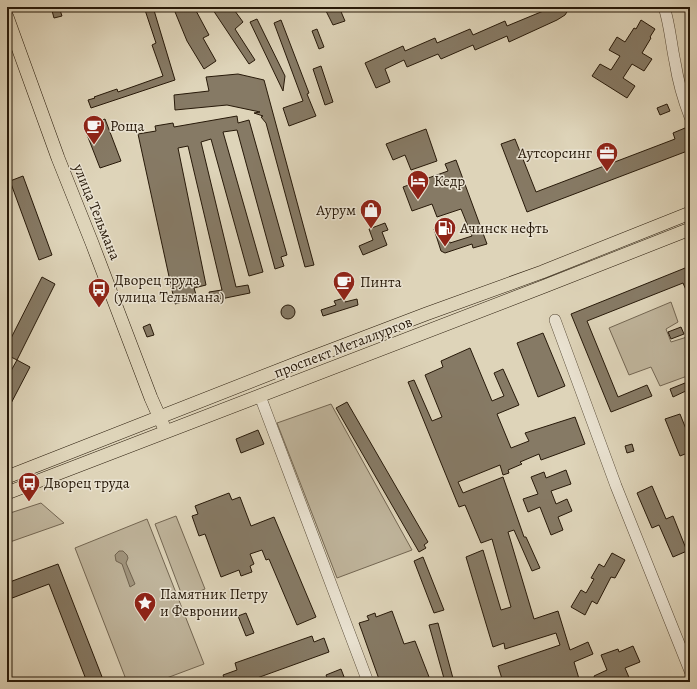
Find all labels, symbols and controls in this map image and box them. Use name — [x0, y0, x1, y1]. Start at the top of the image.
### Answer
cafe icon: Роща — [81, 113, 107, 146]
place label: Роща — [110, 116, 145, 136]
office icon: Аутсорсинг — [594, 140, 620, 173]
place label: Аутсорсинг — [517, 143, 593, 163]
street label: улица Тельмана — [68, 160, 125, 263]
hotel icon: Кедр — [405, 168, 431, 201]
place label: Кедр — [434, 171, 465, 191]
shop icon: Аурум — [358, 197, 384, 230]
place label: Аурум — [315, 200, 356, 220]
fuel station icon: Ачинск нефть — [432, 215, 458, 248]
place label: Ачинск нефть — [459, 218, 549, 238]
cafe icon: Пинта — [331, 269, 357, 302]
place label: Дворец труда (улица Тельмана) — [114, 270, 224, 307]
place label: Пинта — [360, 272, 402, 292]
bus stop icon: Дворец труда (улица Тельмана) — [86, 276, 112, 309]
street label: проспект Металлургов — [271, 311, 415, 383]
bus stop icon: Дворец труда — [16, 470, 42, 503]
place label: Дворец труда — [44, 473, 130, 493]
place label: Памятник Петру и Февронии — [160, 584, 268, 621]
place icon: Памятник Петру и Февронии — [132, 590, 158, 623]

